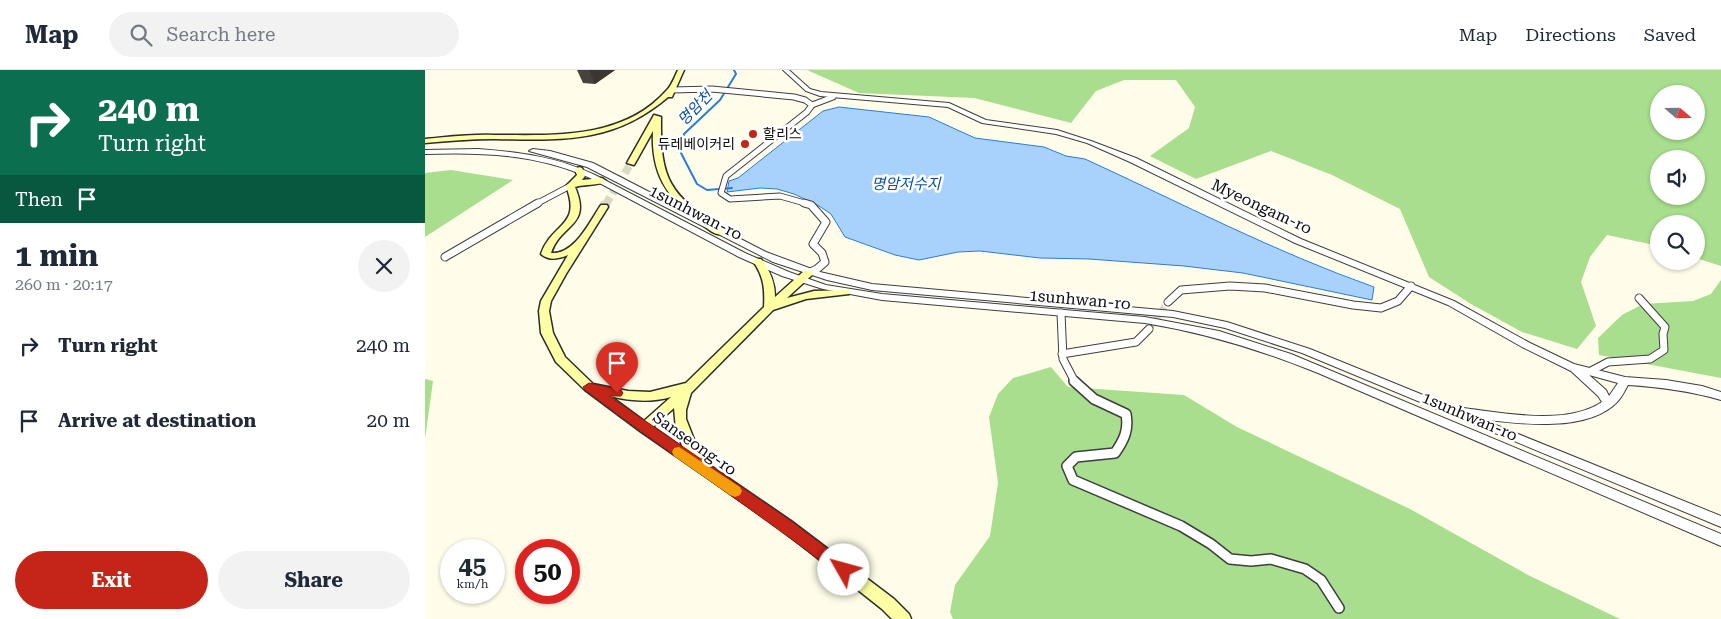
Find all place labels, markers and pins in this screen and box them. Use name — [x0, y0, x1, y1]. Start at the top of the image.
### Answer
place label: 할리스 — [763, 126, 802, 142]
marker: 할리스 — [747, 128, 759, 140]
place label: 듀레베이커리 — [658, 136, 735, 152]
marker: 듀레베이커리 — [739, 138, 751, 150]
pin — [596, 342, 638, 393]

